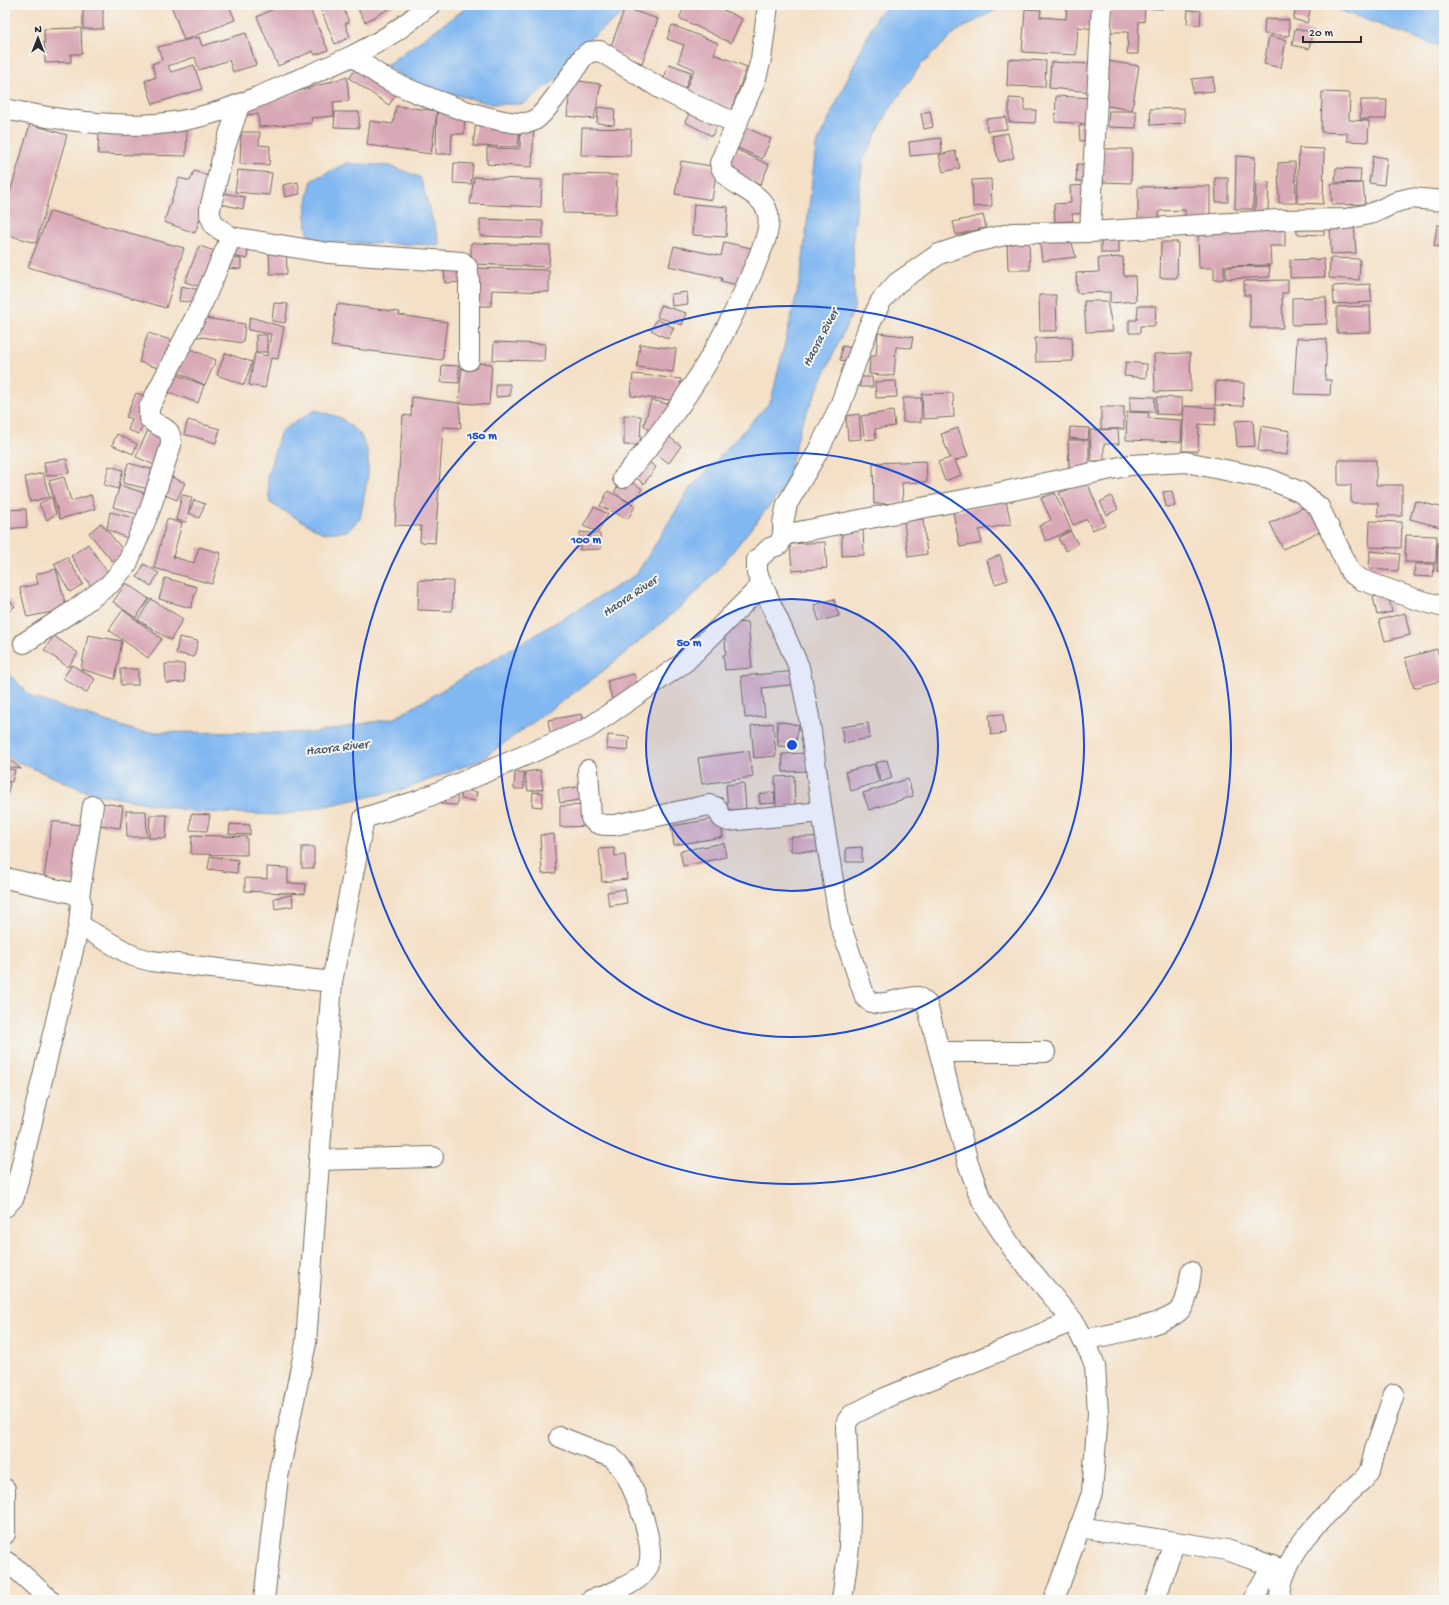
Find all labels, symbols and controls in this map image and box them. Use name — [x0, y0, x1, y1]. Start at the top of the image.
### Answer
north arrow — [18, 18, 58, 58]
scale bar — [1303, 18, 1361, 44]
text: N — [34, 24, 42, 36]
text: 20 m — [1309, 27, 1334, 41]
water label: Haora River — [800, 305, 844, 369]
text: 150 m — [466, 430, 497, 444]
text: 100 m — [570, 534, 601, 548]
water label: Haora River — [600, 572, 663, 621]
text: 50 m — [677, 637, 702, 651]
water label: Haora River — [305, 737, 372, 760]
centre of rings — [785, 738, 799, 752]

